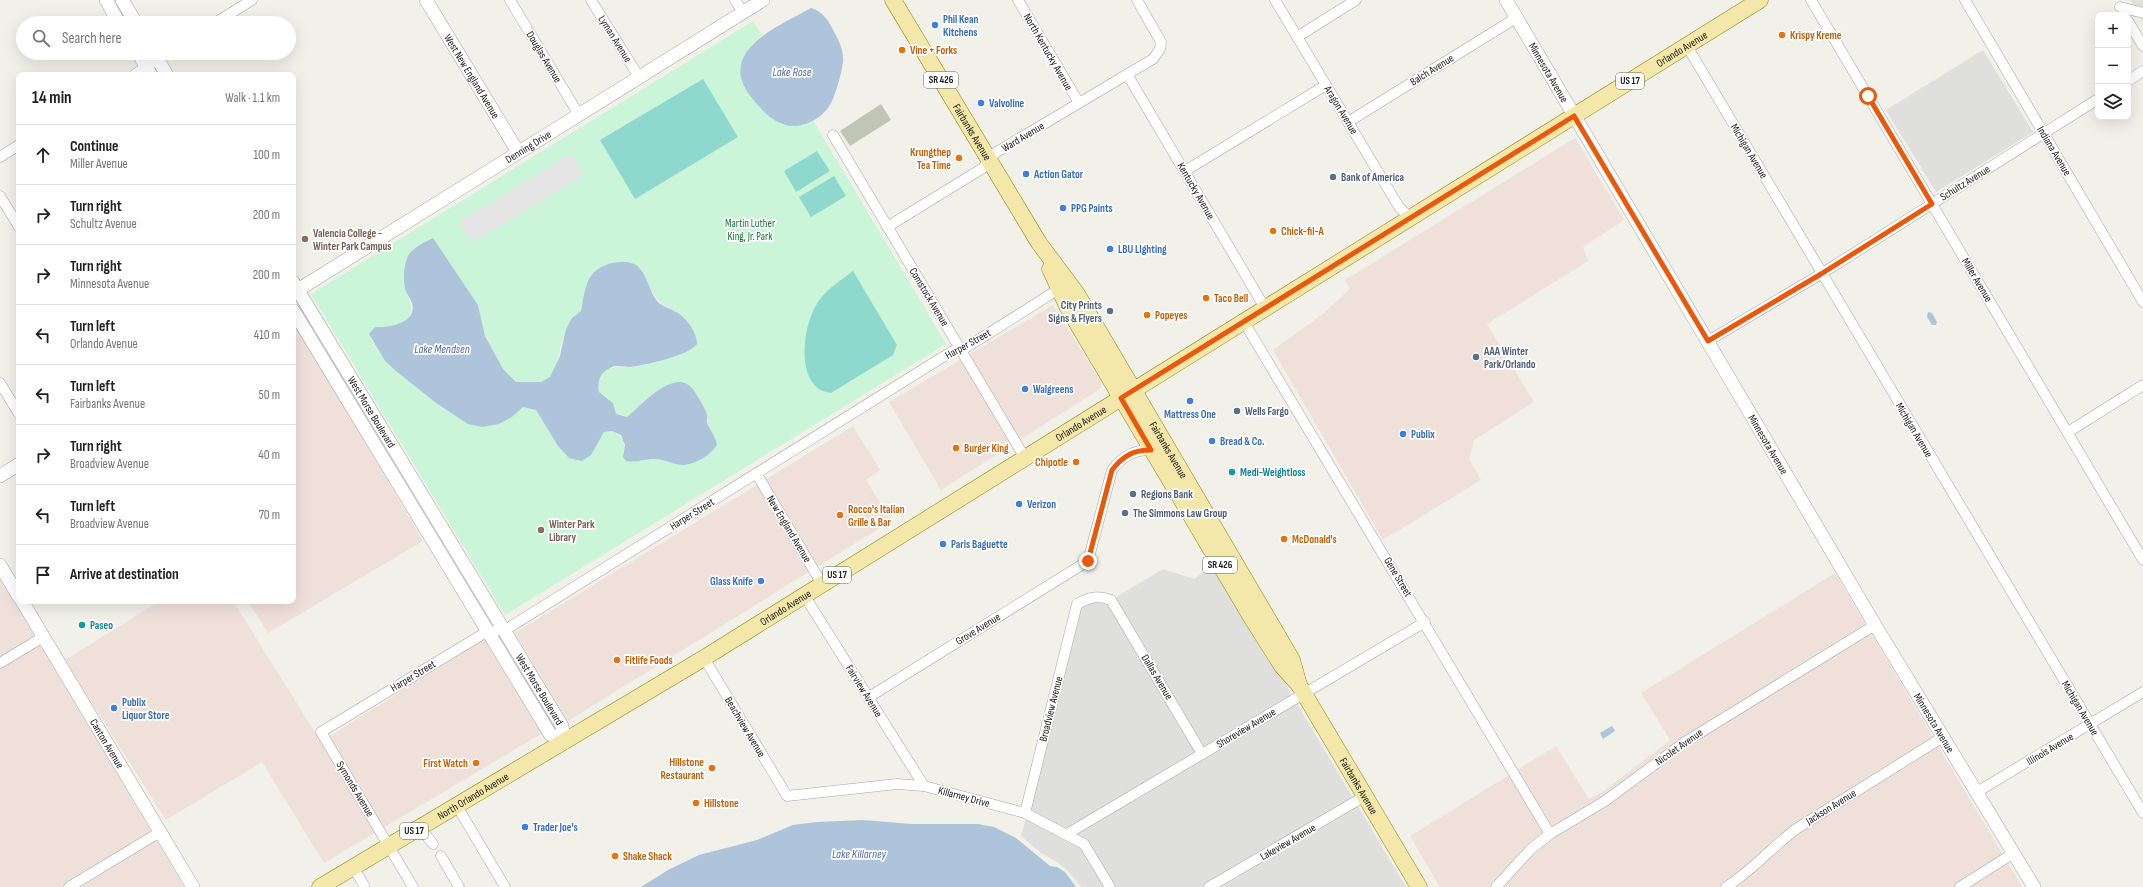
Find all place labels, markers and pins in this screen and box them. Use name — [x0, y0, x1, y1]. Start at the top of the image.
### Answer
place label: Phil Kean Kitchens — [943, 13, 978, 39]
marker: Phil Kean Kitchens — [930, 20, 940, 30]
place label: Krispy Kreme — [1790, 29, 1842, 42]
marker: Krispy Kreme — [1777, 30, 1787, 40]
place label: Vine + Forks — [910, 44, 957, 57]
marker: Vine + Forks — [897, 45, 907, 55]
place label: Valvoline — [989, 97, 1025, 110]
marker: Valvoline — [976, 98, 986, 108]
place label: Krungthep Tea Time — [910, 146, 951, 172]
marker: Krungthep Tea Time — [954, 153, 964, 163]
place label: Action Gator — [1033, 168, 1084, 181]
marker: Action Gator — [1021, 169, 1031, 179]
place label: Bank of America — [1341, 171, 1404, 184]
marker: Bank of America — [1328, 172, 1338, 182]
place label: PPG Paints — [1071, 202, 1113, 215]
marker: PPG Paints — [1058, 203, 1068, 213]
place label: Chick-fil-A — [1281, 225, 1324, 238]
marker: Chick-fil-A — [1268, 226, 1278, 236]
place label: Valencia College - Winter Park Campus — [313, 227, 392, 253]
marker: Valencia College - Winter Park Campus — [300, 234, 310, 244]
place label: LBU LIghting — [1118, 243, 1167, 256]
marker: LBU LIghting — [1105, 244, 1115, 254]
place label: Taco Bell — [1214, 292, 1248, 305]
marker: Taco Bell — [1201, 293, 1211, 303]
place label: City Prints Signs & Flyers — [1048, 299, 1102, 325]
marker: City Prints Signs & Flyers — [1105, 306, 1115, 316]
place label: Popeyes — [1155, 309, 1188, 322]
marker: Popeyes — [1142, 310, 1152, 320]
place label: AAA Winter Park/Orlando — [1483, 345, 1536, 371]
marker: AAA Winter Park/Orlando — [1471, 352, 1481, 362]
place label: Walgreens — [1033, 383, 1074, 396]
marker: Walgreens — [1020, 384, 1030, 394]
marker: Mattress One — [1185, 396, 1195, 406]
place label: Wells Fargo — [1245, 405, 1289, 418]
marker: Wells Fargo — [1232, 406, 1242, 416]
place label: Mattress One — [1164, 408, 1216, 421]
place label: Publix — [1411, 428, 1435, 441]
marker: Publix — [1398, 429, 1408, 439]
place label: Bread & Co. — [1220, 435, 1265, 448]
marker: Bread & Co. — [1207, 436, 1217, 446]
place label: Burger King — [964, 442, 1009, 455]
marker: Burger King — [951, 443, 961, 453]
place label: Chipotle — [1035, 456, 1068, 469]
marker: Chipotle — [1071, 457, 1081, 467]
place label: Medi-Weightloss — [1240, 466, 1306, 479]
marker: Medi-Weightloss — [1227, 467, 1237, 477]
place label: Regions Bank — [1141, 488, 1193, 501]
marker: Regions Bank — [1128, 489, 1138, 499]
place label: Verizon — [1027, 498, 1056, 511]
marker: Verizon — [1014, 499, 1024, 509]
place label: Rocco's Italian Grille & Bar — [848, 503, 905, 529]
place label: The Simmons Law Group — [1133, 507, 1227, 520]
marker: The Simmons Law Group — [1120, 508, 1130, 518]
marker: Rocco's Italian Grille & Bar — [835, 510, 845, 520]
place label: Winter Park Library — [549, 518, 595, 544]
marker: Winter Park Library — [536, 525, 546, 535]
place label: McDonald's — [1292, 533, 1337, 546]
marker: McDonald's — [1279, 534, 1289, 544]
place label: Paris Baguette — [951, 538, 1008, 551]
marker: Paris Baguette — [938, 539, 948, 549]
place label: Glass Knife — [710, 575, 753, 588]
marker: Glass Knife — [756, 576, 766, 586]
place label: Paseo — [90, 619, 113, 632]
marker: Paseo — [77, 620, 87, 630]
place label: Fitlife Foods — [625, 654, 673, 667]
marker: Fitlife Foods — [612, 655, 622, 665]
place label: Publix Liquor Store — [122, 696, 170, 722]
marker: Publix Liquor Store — [109, 703, 119, 713]
place label: Hillstone Restaurant — [661, 756, 704, 782]
place label: First Watch — [423, 757, 468, 770]
marker: First Watch — [471, 758, 481, 768]
marker: Hillstone Restaurant — [707, 763, 717, 773]
place label: Hillstone — [704, 797, 739, 810]
marker: Hillstone — [691, 798, 701, 808]
place label: Trader Joe's — [533, 821, 578, 834]
marker: Trader Joe's — [520, 822, 530, 832]
place label: Shake Shack — [623, 850, 672, 863]
marker: Shake Shack — [610, 851, 620, 861]

